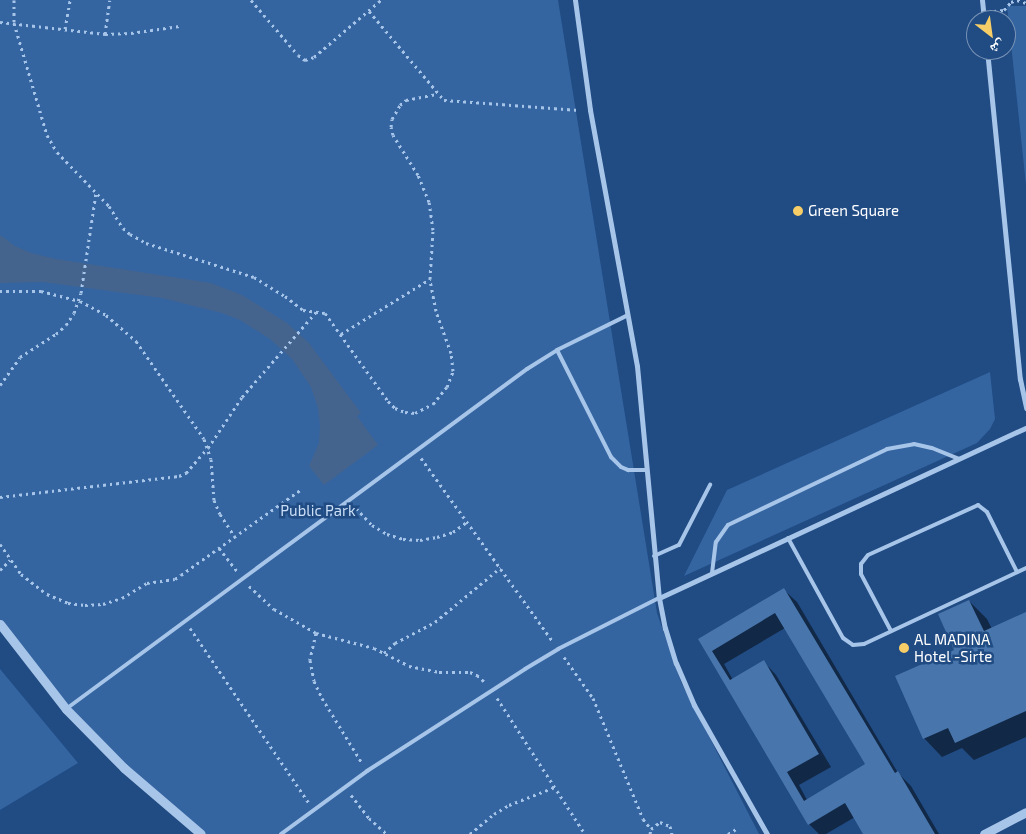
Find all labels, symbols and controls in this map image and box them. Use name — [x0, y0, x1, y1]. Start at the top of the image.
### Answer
north arrow — [966, 10, 1016, 60]
text: ش — [988, 36, 1009, 59]
place label: Green Square — [808, 202, 899, 220]
marker: Green Square — [792, 205, 804, 217]
park label: Public Park — [280, 502, 356, 520]
place label: AL MADINA Hotel -Sirte — [914, 630, 993, 665]
marker: AL MADINA Hotel -Sirte — [898, 642, 910, 654]

